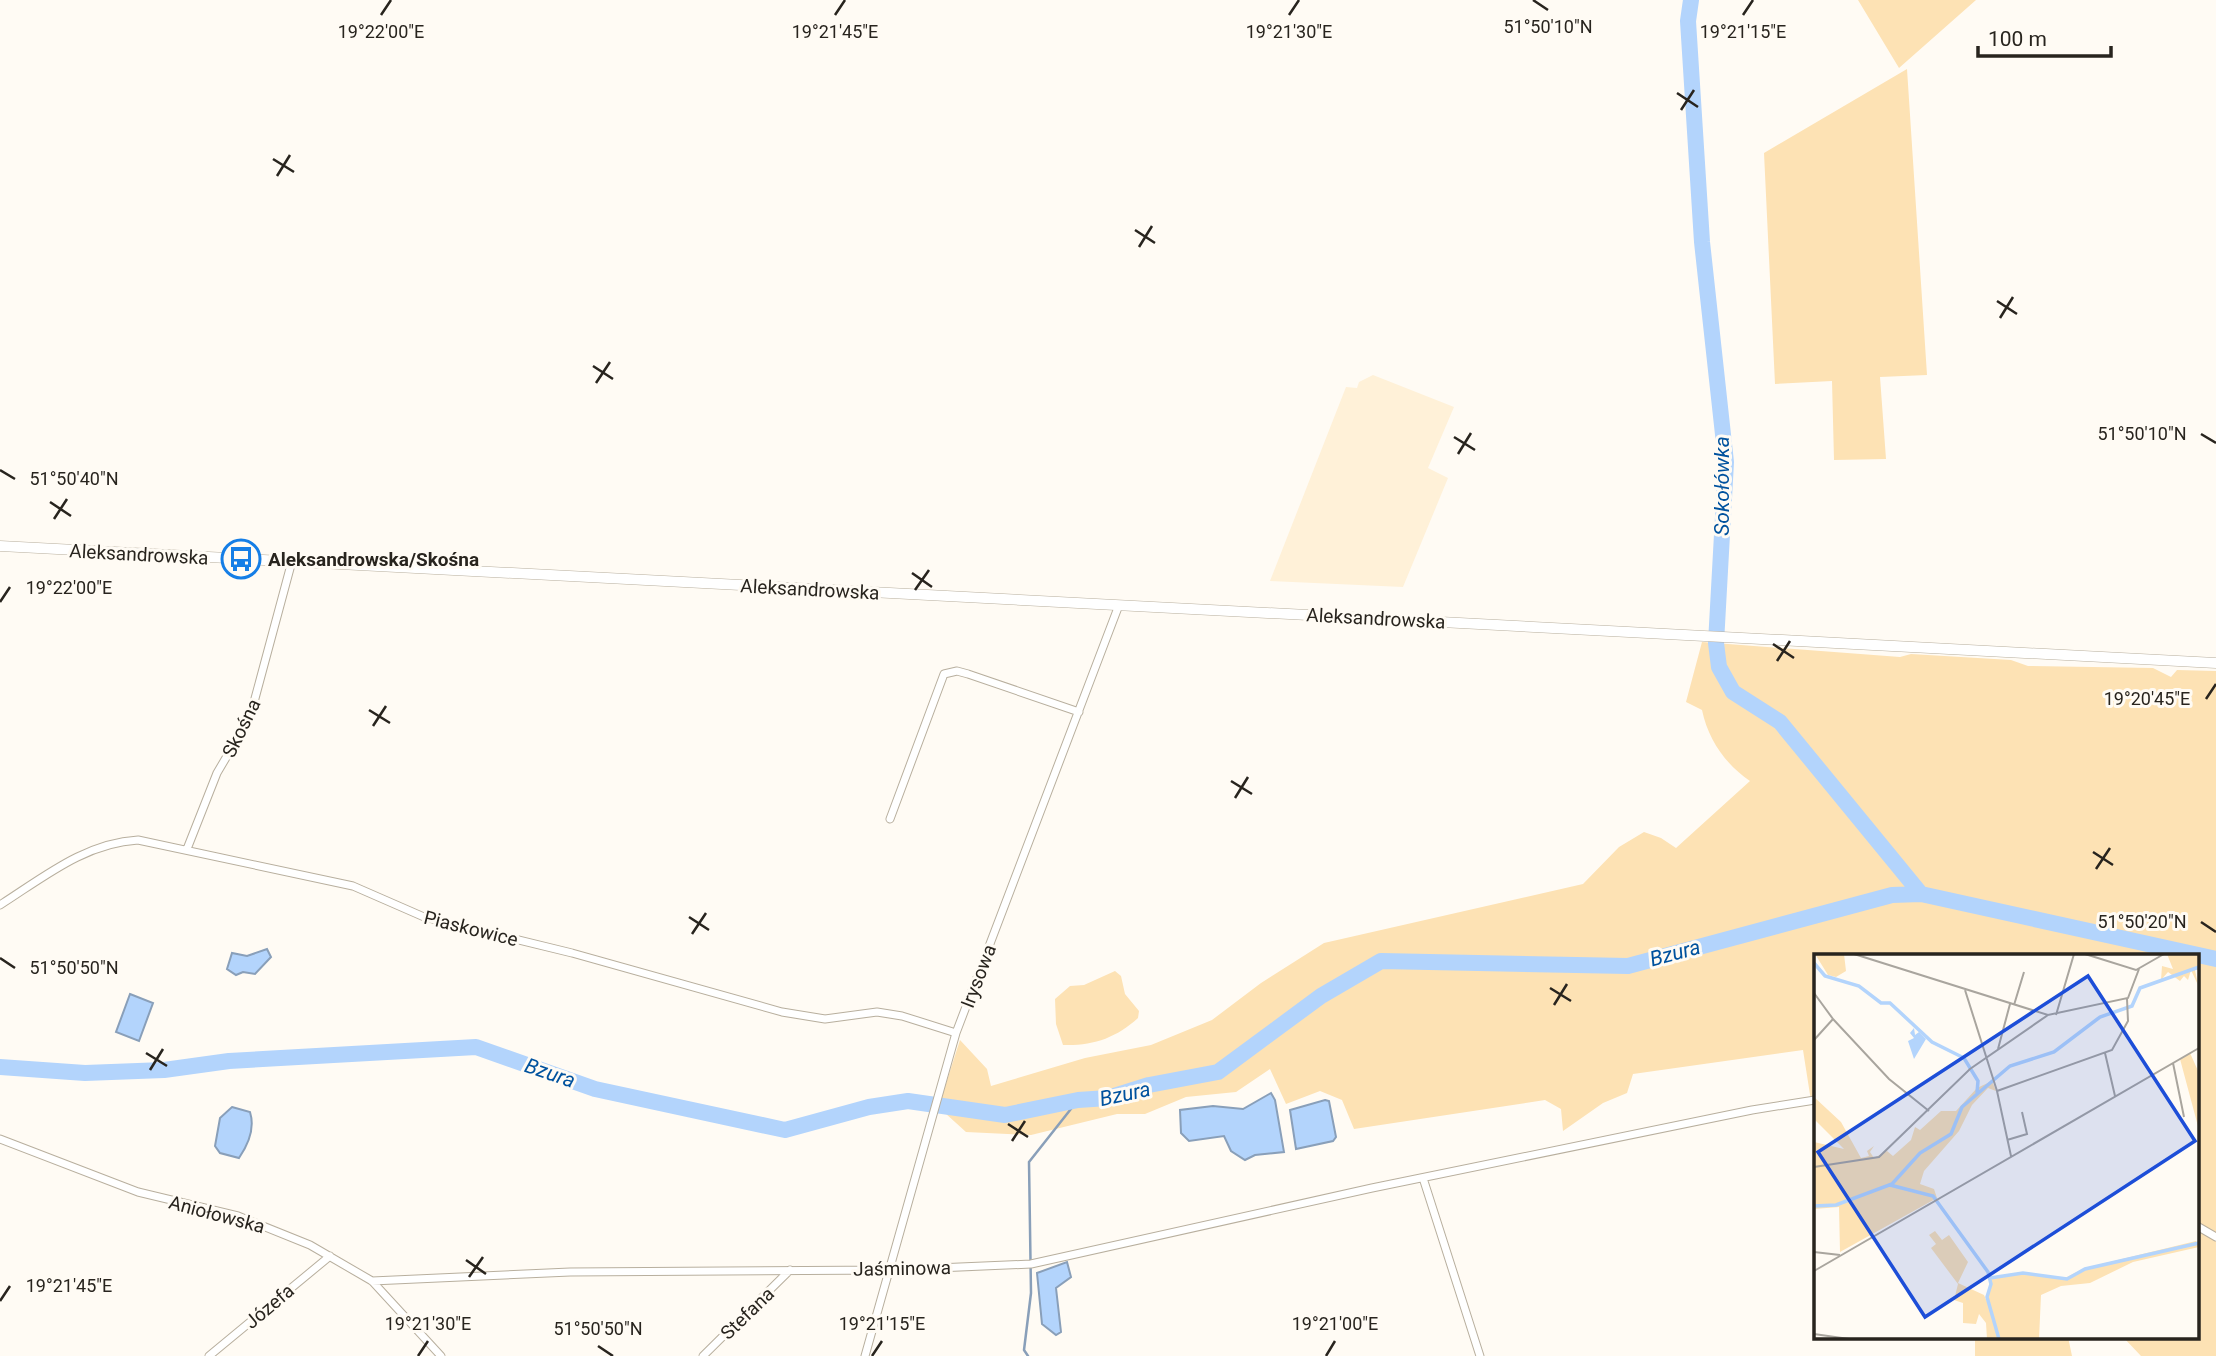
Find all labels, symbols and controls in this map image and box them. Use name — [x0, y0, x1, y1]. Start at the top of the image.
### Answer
scale bar — [1978, 14, 2111, 58]
text: 51°50'10"N — [1503, 16, 1593, 37]
text: 19°22'00"E — [338, 21, 424, 42]
text: 19°21'45"E — [792, 21, 878, 42]
text: 19°21'30"E — [1246, 21, 1332, 42]
text: 19°21'15"E — [1700, 21, 1786, 42]
text: 100 m — [1988, 27, 2047, 51]
text: 51°50'10"N — [2097, 423, 2187, 444]
water label: Sokołówka — [1710, 436, 1734, 536]
text: 51°50'40"N — [29, 468, 119, 489]
bus stop icon: Aleksandrowska/Skośna — [220, 538, 262, 580]
street label: Aleksandrowska — [69, 539, 209, 570]
place label: Aleksandrowska/Skośna — [268, 548, 479, 571]
street label: Aleksandrowska — [740, 574, 880, 605]
text: 19°22'00"E — [26, 577, 112, 598]
street label: Aleksandrowska — [1306, 603, 1446, 634]
text: 19°20'45"E — [2104, 688, 2190, 709]
street label: Skośna — [217, 695, 265, 761]
street label: Piaskowice — [421, 906, 520, 951]
text: 51°50'20"N — [2097, 911, 2187, 932]
water label: Bzura — [1647, 935, 1703, 971]
street label: Irysowa — [956, 941, 1001, 1011]
inset map — [1814, 954, 2198, 1338]
text: 51°50'50"N — [29, 957, 119, 978]
water label: Bzura — [522, 1053, 578, 1093]
water label: Bzura — [1097, 1077, 1153, 1111]
street label: Aniołowska — [166, 1191, 267, 1238]
street label: Jaśminowa — [853, 1256, 951, 1281]
text: 19°21'45"E — [26, 1275, 112, 1296]
street label: Józefa — [240, 1279, 299, 1334]
street label: Stefana — [716, 1282, 779, 1344]
text: 19°21'30"E — [385, 1313, 471, 1334]
text: 19°21'15"E — [839, 1313, 925, 1334]
text: 19°21'00"E — [1292, 1313, 1378, 1334]
text: 51°50'50"N — [553, 1318, 643, 1339]

